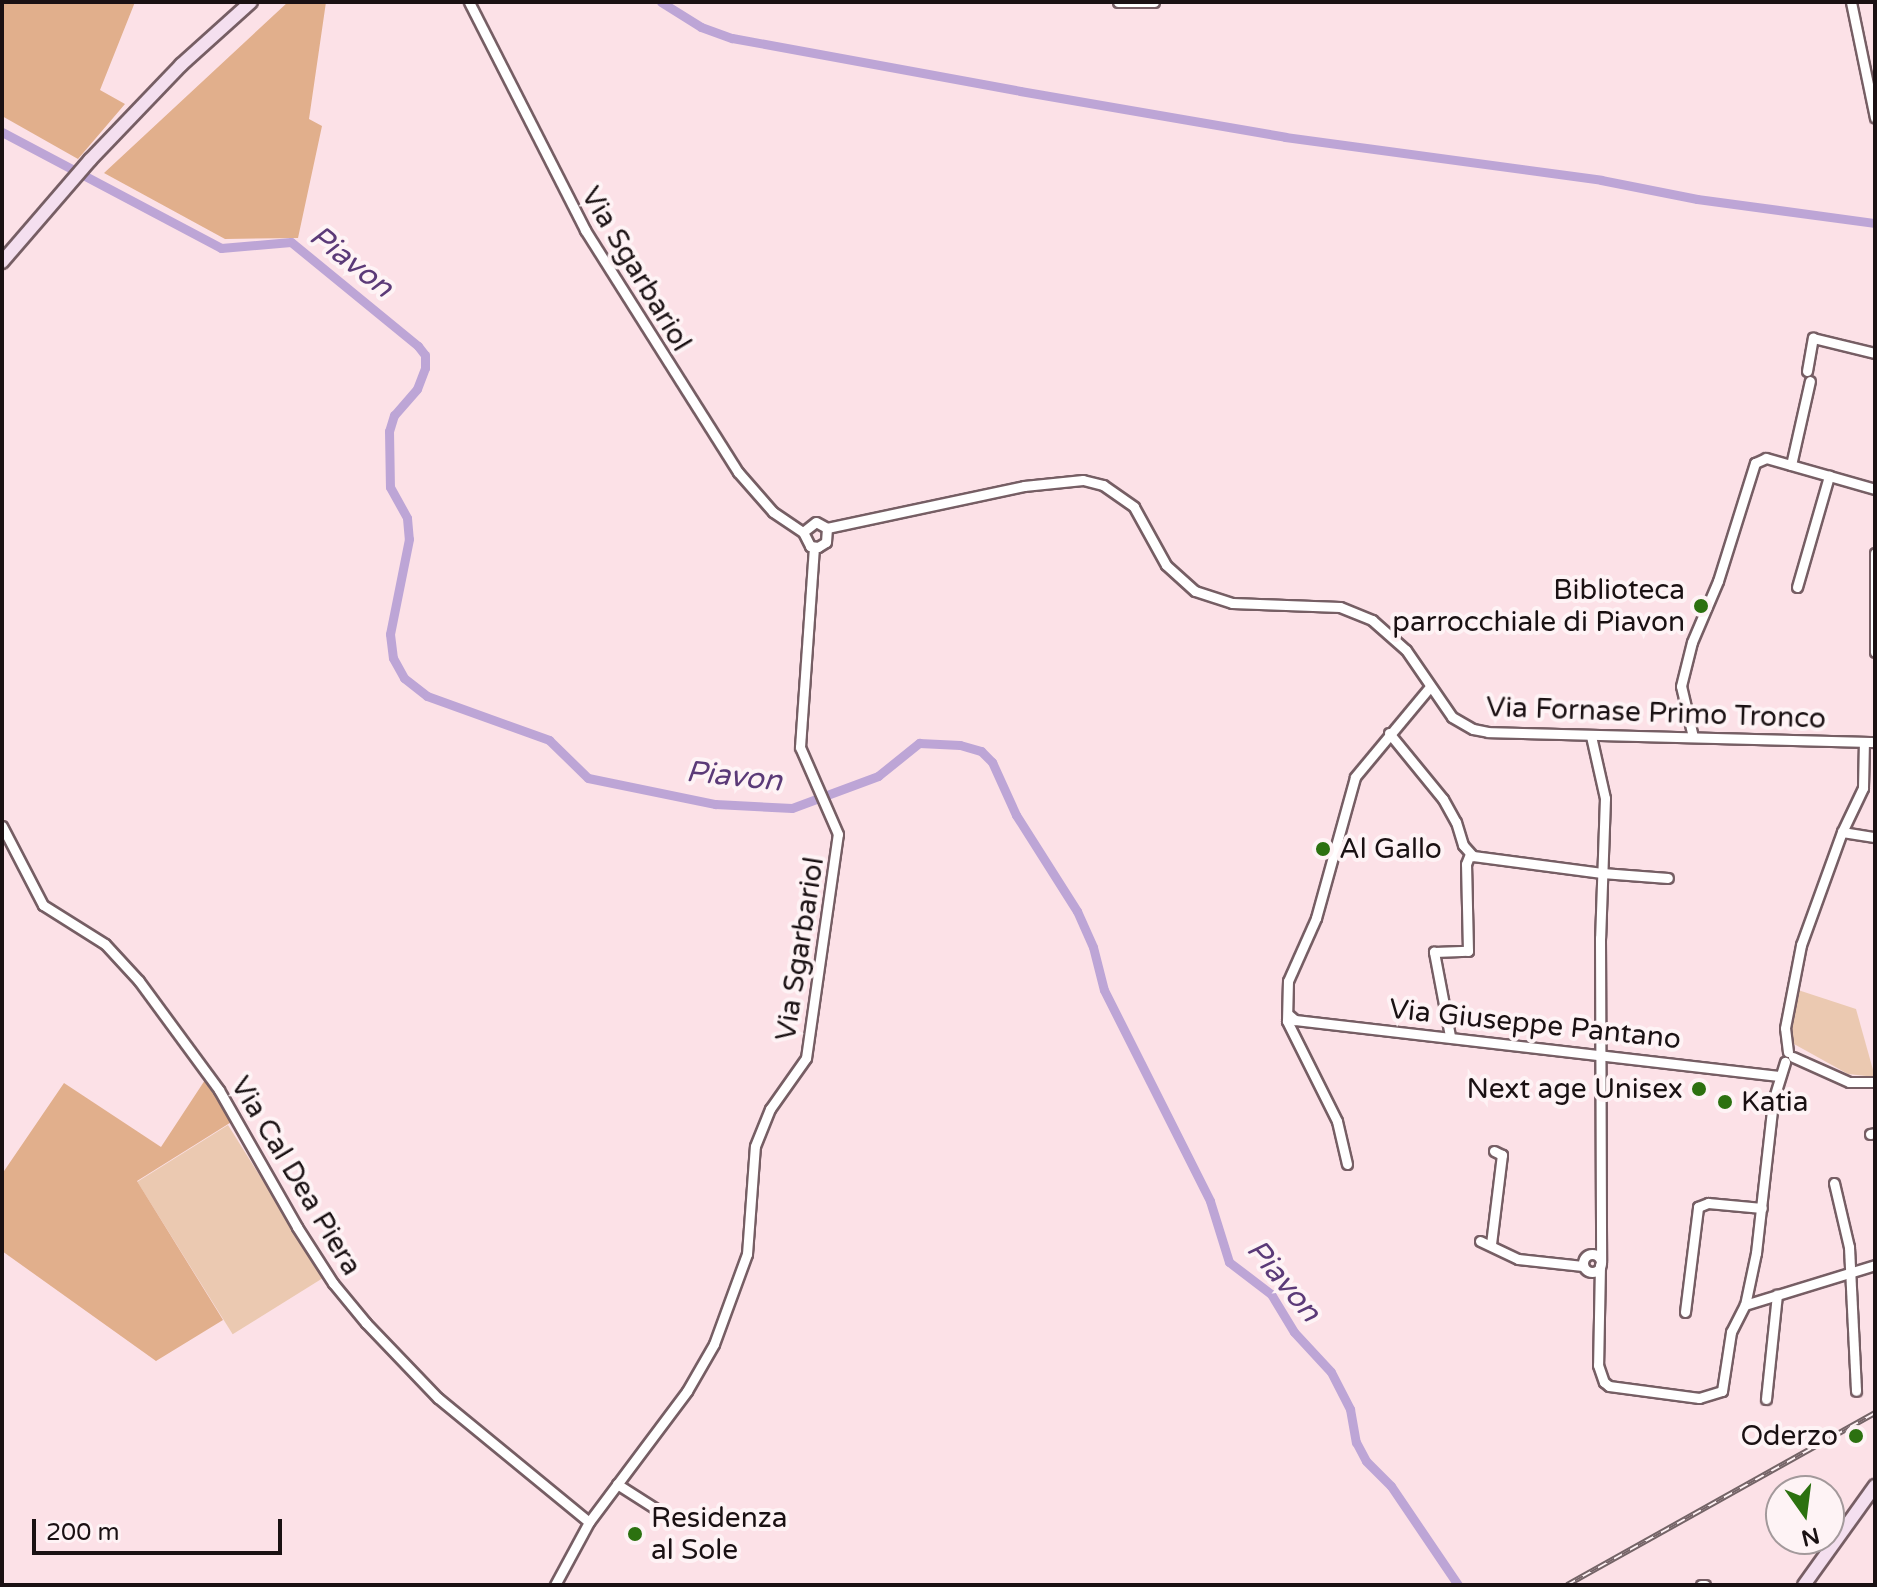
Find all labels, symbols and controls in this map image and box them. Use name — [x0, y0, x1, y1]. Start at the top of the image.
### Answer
street label: Via Sgarbariol — [574, 181, 698, 357]
water label: Piavon — [302, 218, 400, 306]
place label: Biblioteca parrocchiale di Piavon — [1392, 573, 1685, 639]
marker: Biblioteca parrocchiale di Piavon — [1692, 597, 1710, 615]
street label: Via Fornase Primo Tronco — [1486, 690, 1826, 736]
water label: Piavon — [684, 754, 784, 800]
place label: Al Gallo — [1339, 832, 1442, 866]
marker: Al Gallo — [1314, 840, 1332, 858]
street label: Via Sgarbariol — [769, 855, 831, 1043]
street label: Via Giuseppe Pantano — [1387, 992, 1683, 1056]
street label: Via Cal Dea Piera — [223, 1071, 369, 1281]
place label: Next age Unisex — [1467, 1072, 1683, 1106]
marker: Next age Unisex — [1690, 1080, 1708, 1098]
place label: Katia — [1741, 1085, 1809, 1119]
marker: Katia — [1716, 1093, 1734, 1111]
water label: Piavon — [1238, 1233, 1328, 1329]
place label: Oderzo — [1741, 1419, 1838, 1453]
marker: Oderzo — [1845, 1425, 1867, 1447]
north arrow — [1765, 1475, 1845, 1555]
place label: Residenza al Sole — [651, 1501, 787, 1567]
scale bar — [36, 1503, 286, 1553]
text: 200 m — [46, 1518, 120, 1547]
text: N — [1799, 1522, 1822, 1551]
marker: Residenza al Sole — [626, 1525, 644, 1543]

